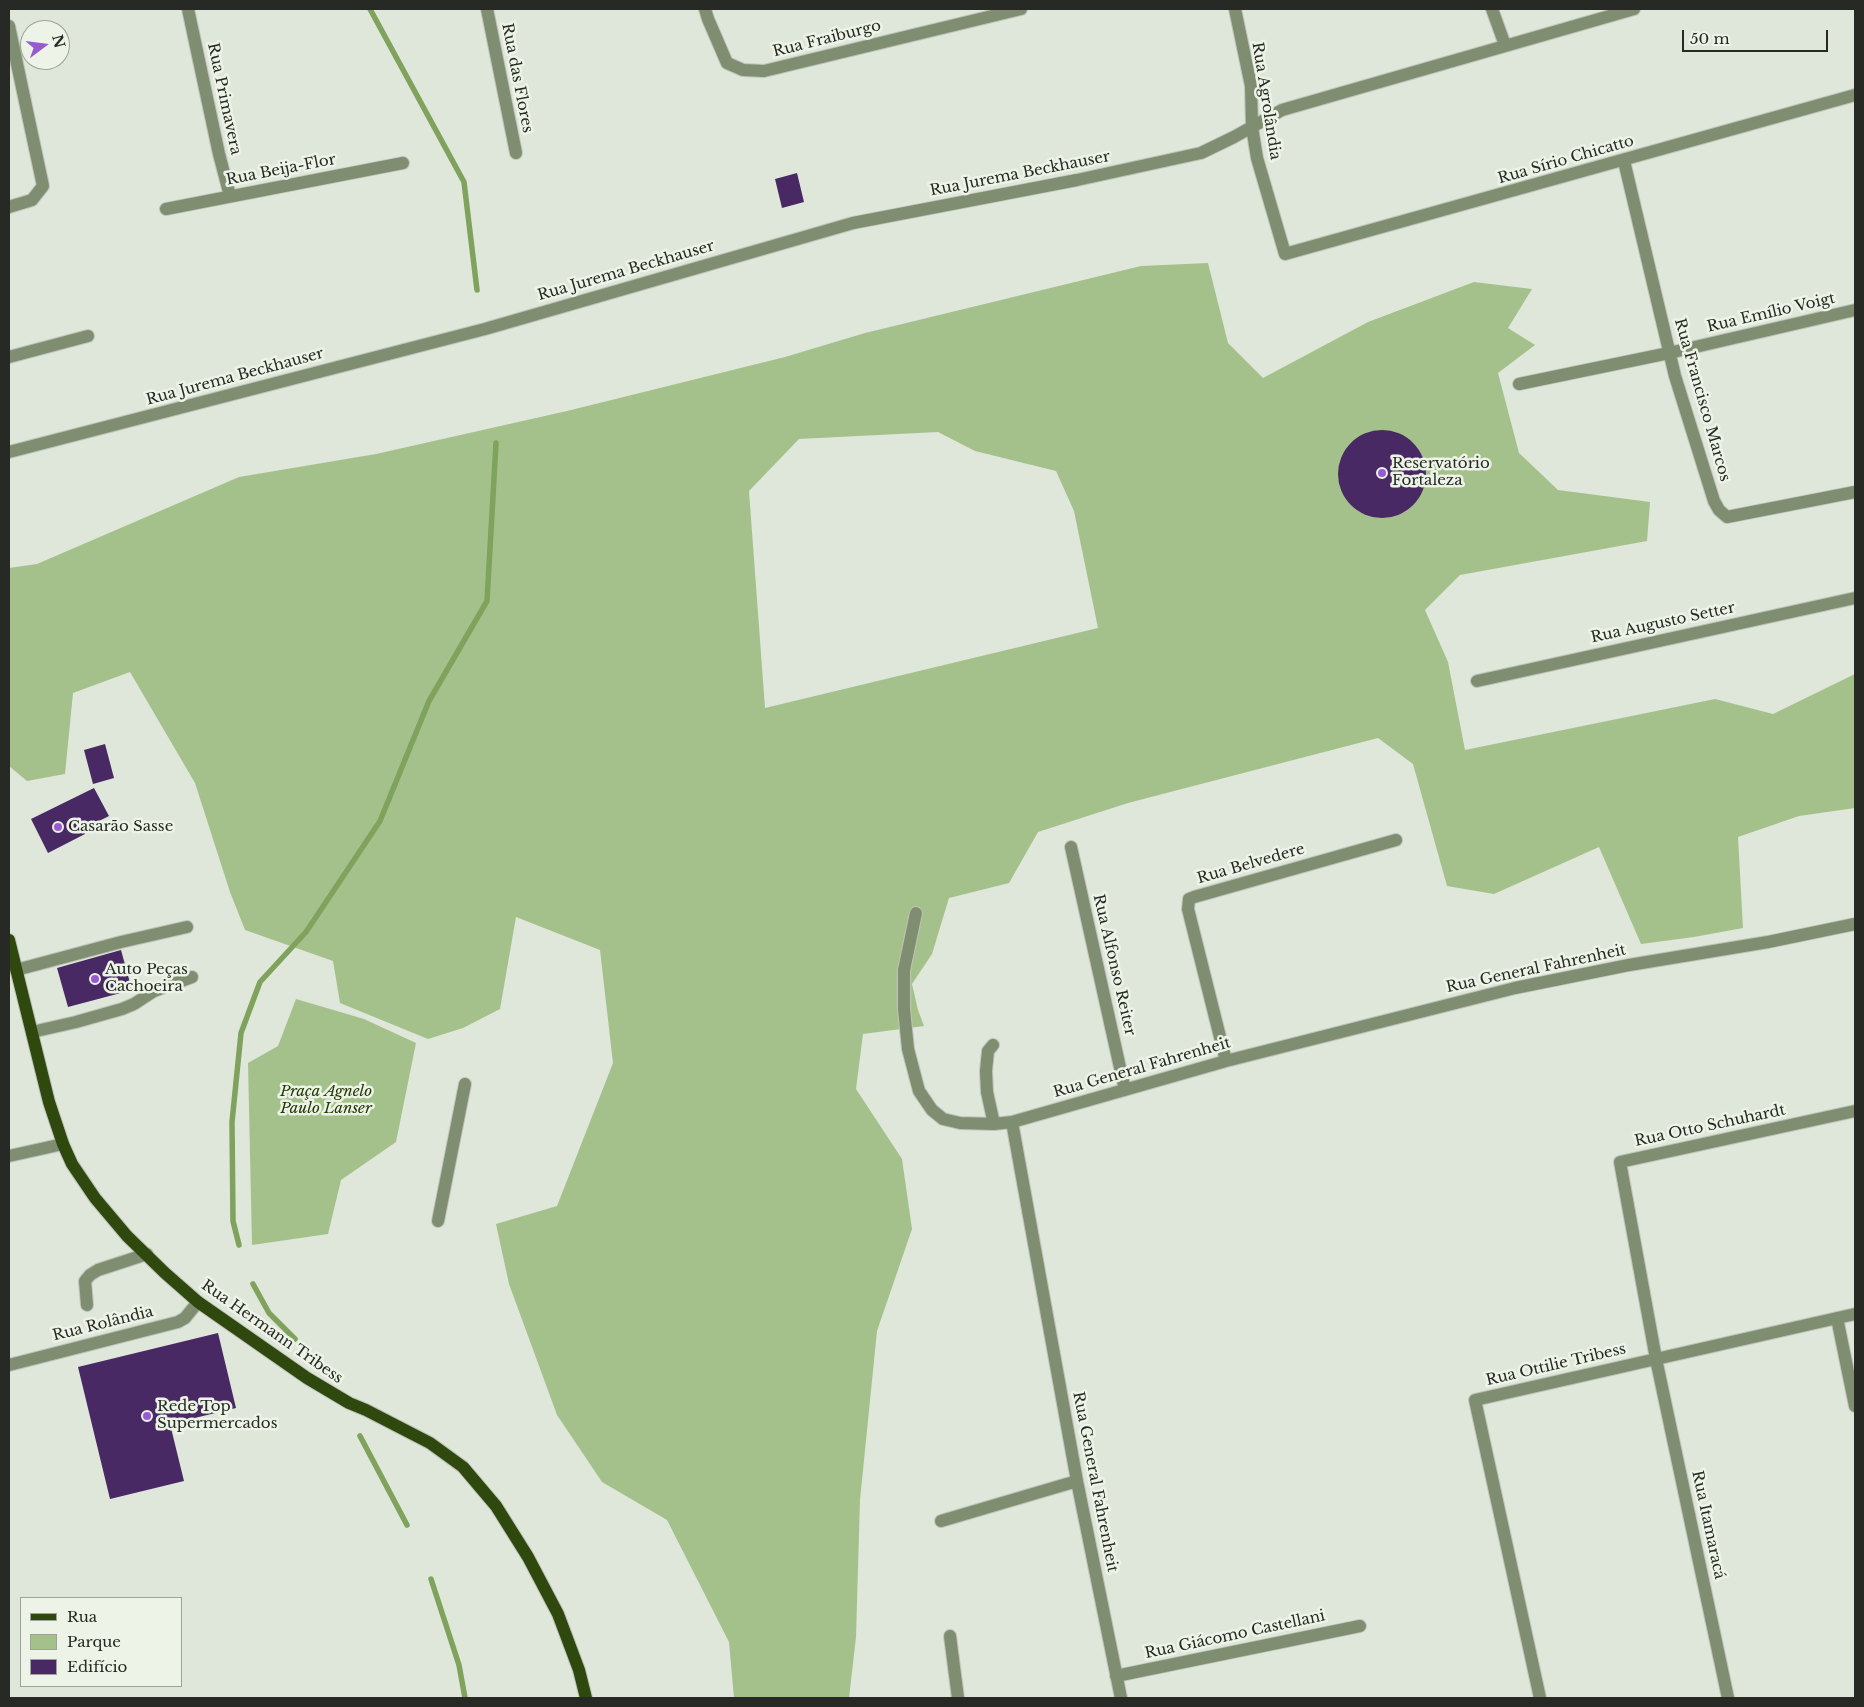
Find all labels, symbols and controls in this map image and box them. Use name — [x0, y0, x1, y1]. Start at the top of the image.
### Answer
street label: Rua Fraiburgo — [771, 17, 883, 61]
north arrow — [20, 20, 70, 70]
scale bar — [1684, 20, 1830, 52]
street label: Rua das Flores — [498, 22, 536, 134]
text: 50 m — [1690, 29, 1730, 48]
text: N — [48, 33, 69, 50]
street label: Rua Primavera — [203, 41, 245, 157]
street label: Rua Agrolândia — [1248, 41, 1284, 161]
street label: Rua Sírio Chicatto — [1496, 132, 1636, 188]
street label: Rua Jurema Beckhauser — [928, 148, 1112, 200]
street label: Rua Beija-Flor — [225, 151, 337, 189]
street label: Rua Jurema Beckhauser — [536, 237, 716, 305]
street label: Rua Emílio Voigt — [1705, 290, 1837, 336]
street label: Rua Francisco Marcos — [1670, 316, 1734, 484]
street label: Rua Jurema Beckhauser — [144, 345, 326, 409]
place label: Reservatório Fortaleza — [1392, 455, 1490, 490]
marker: Reservatório Fortaleza — [1376, 467, 1388, 479]
street label: Rua Augusto Setter — [1589, 599, 1737, 647]
place label: Casarão Sasse — [68, 818, 173, 836]
marker: Casarão Sasse — [52, 821, 64, 833]
street label: Rua Belvedere — [1195, 840, 1307, 888]
street label: Rua Alfonso Reiter — [1089, 892, 1139, 1038]
street label: Rua General Fahrenheit — [1444, 941, 1628, 997]
place label: Auto Peças Cachoeira — [105, 961, 188, 996]
marker: Auto Peças Cachoeira — [89, 973, 101, 985]
street label: Rua General Fahrenheit — [1051, 1034, 1233, 1102]
park label: Praça Agnelo Paulo Lanser — [280, 1083, 372, 1118]
street label: Rua Otto Schuhardt — [1633, 1101, 1787, 1151]
street label: Rua Hermann Tribess — [198, 1276, 346, 1388]
street label: Rua Rolândia — [51, 1303, 155, 1345]
street label: Rua Ottilie Tribess — [1484, 1340, 1628, 1390]
street label: Rua General Fahrenheit — [1069, 1390, 1121, 1574]
place label: Rede Top Supermercados — [157, 1398, 277, 1433]
marker: Rede Top Supermercados — [141, 1410, 153, 1422]
street label: Rua Itamaracá — [1688, 1469, 1728, 1581]
legend — [20, 1597, 182, 1687]
text: Rua — [67, 1607, 97, 1626]
street label: Rua Giácomo Castellani — [1143, 1607, 1327, 1663]
text: Parque — [67, 1632, 121, 1651]
text: Edifício — [67, 1657, 127, 1676]

